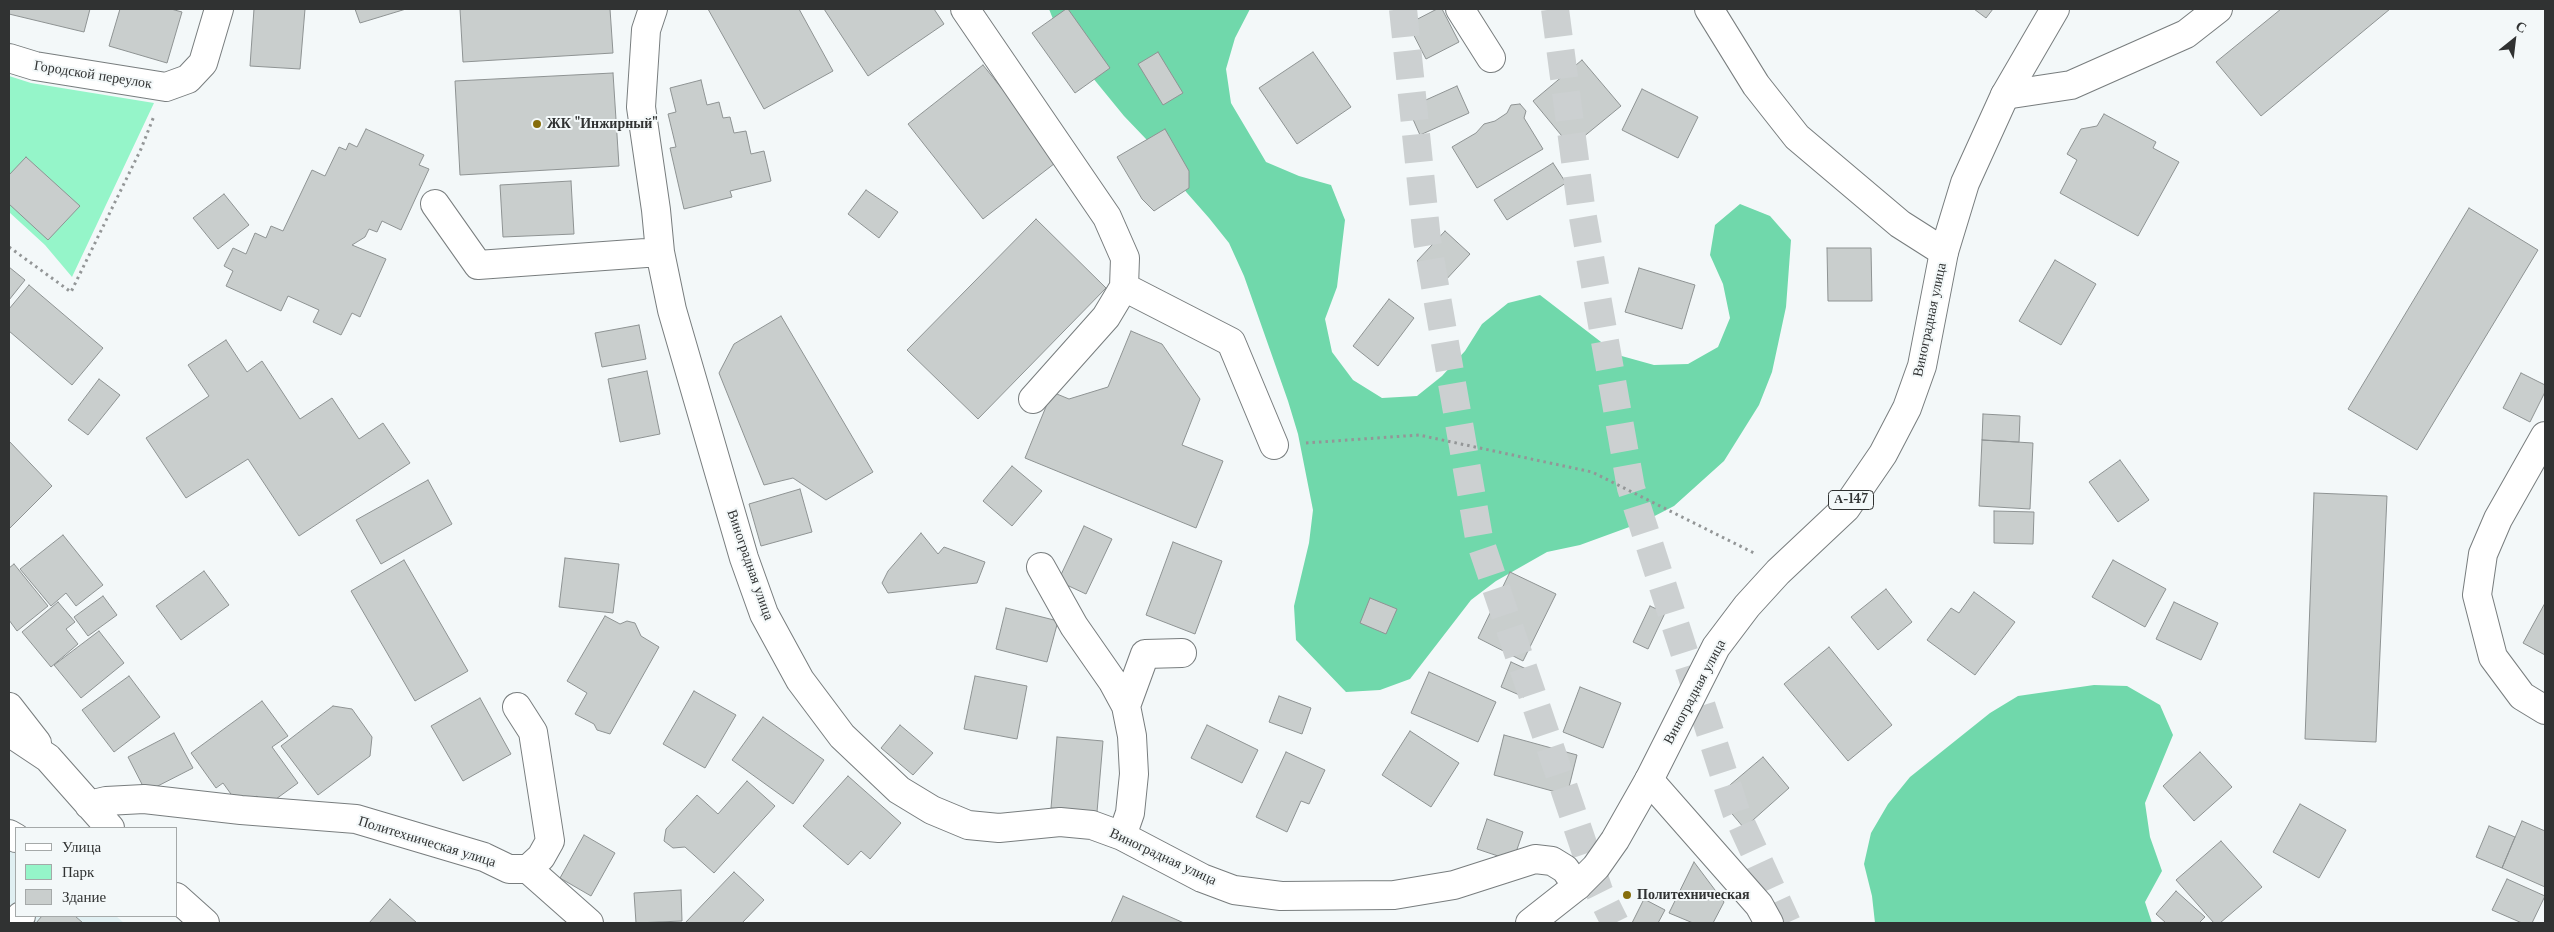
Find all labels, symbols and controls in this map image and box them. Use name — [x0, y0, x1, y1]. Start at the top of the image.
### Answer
north arrow — [2489, 15, 2539, 65]
text: С — [2512, 17, 2530, 37]
street label: Городской переулок — [33, 57, 153, 93]
place label: ЖК "Инжирный" — [547, 116, 658, 132]
marker: ЖК "Инжирный" — [531, 118, 543, 130]
street label: Виноградная улица — [1910, 261, 1950, 379]
road number: А-147 — [1828, 490, 1874, 510]
street label: Виноградная улица — [723, 507, 777, 623]
street label: Виноградная улица — [1660, 637, 1730, 747]
street label: Политехническая улица — [356, 813, 498, 871]
street label: Виноградная улица — [1107, 825, 1219, 889]
legend — [15, 827, 178, 917]
text: Улица — [62, 837, 101, 856]
text: Парк — [62, 862, 94, 881]
text: Здание — [62, 887, 106, 906]
place label: Политехническая — [1637, 887, 1749, 903]
marker: Политехническая — [1621, 889, 1633, 901]

